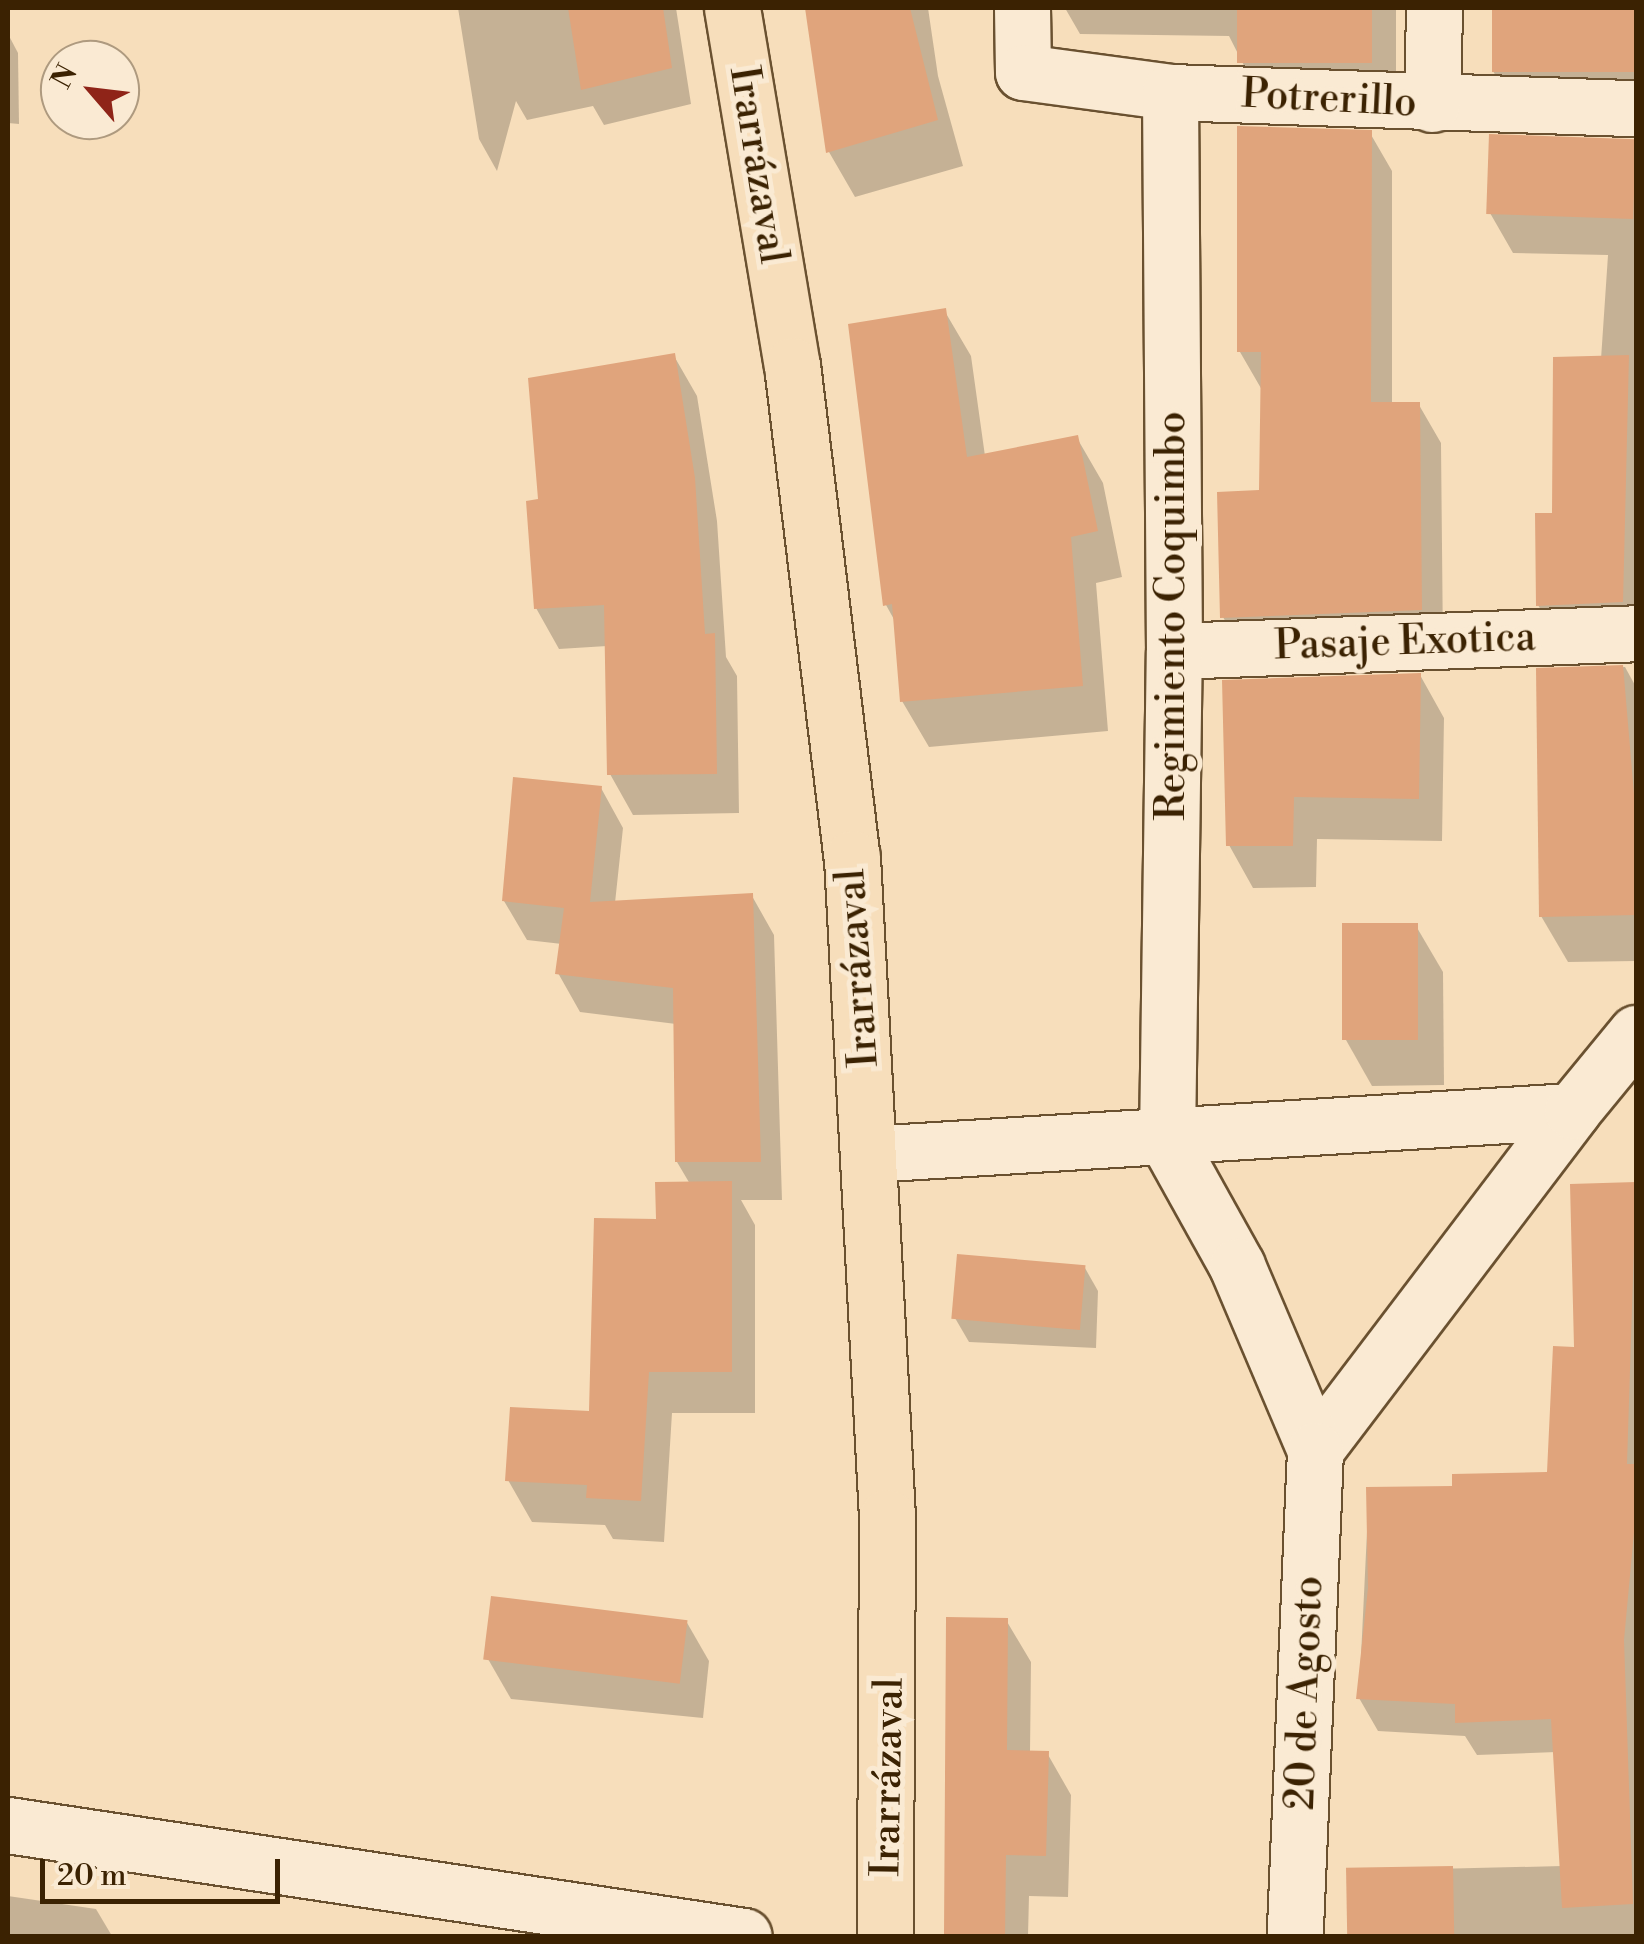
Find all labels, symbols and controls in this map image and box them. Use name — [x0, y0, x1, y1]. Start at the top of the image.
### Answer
north arrow — [40, 40, 140, 140]
text: N — [44, 59, 85, 95]
street label: Irarrázaval — [719, 63, 797, 267]
street label: Potrerillo — [1240, 70, 1418, 128]
street label: Regimiento Coquimbo — [1148, 411, 1196, 821]
street label: Pasaje Exotica — [1274, 613, 1536, 671]
street label: Irarrázaval — [827, 867, 889, 1069]
street label: 20 de Agosto — [1277, 1575, 1333, 1811]
street label: Irarrázaval — [862, 1677, 914, 1877]
scale bar — [45, 1839, 285, 1901]
text: 20 m — [57, 1857, 126, 1895]

